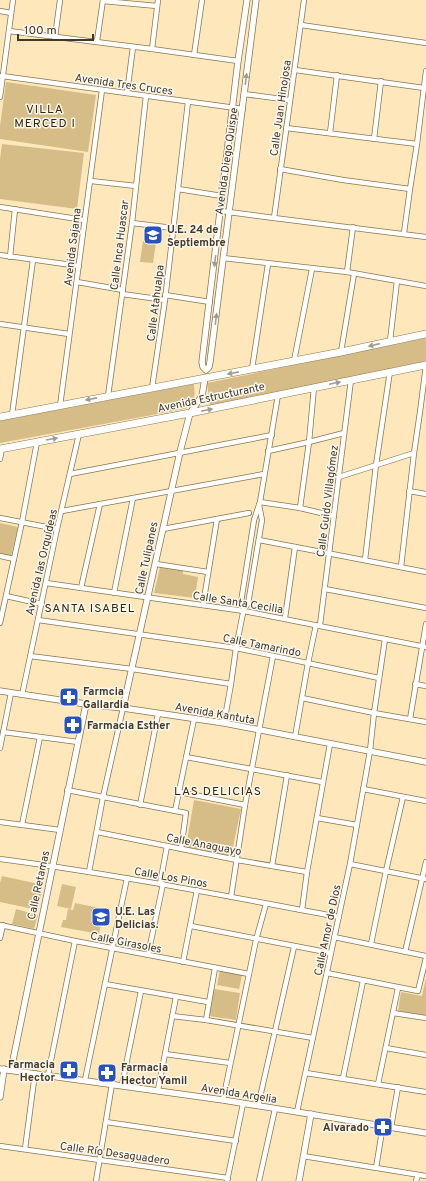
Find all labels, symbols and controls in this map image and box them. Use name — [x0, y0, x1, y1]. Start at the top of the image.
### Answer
scale bar — [18, 16, 93, 42]
text: 100 m — [24, 23, 57, 39]
street label: Calle Juan Hinojosa — [267, 59, 295, 157]
street label: Avenida Tres Cruces — [74, 71, 174, 99]
one-way arrow — [243, 73, 249, 85]
district label: VILLA MERCED I — [14, 102, 76, 132]
street label: Avenida Diego Quispe — [213, 107, 241, 216]
street label: Calle Inca Huascar — [108, 198, 133, 291]
street label: Avenida Sajama — [61, 207, 85, 287]
place label: U.E. 24 de Septiembre — [167, 223, 226, 250]
school or university icon: U.E. 24 de Septiembre — [142, 224, 164, 246]
one-way arrow — [212, 255, 218, 267]
street label: Calle Atahualpa — [144, 264, 168, 342]
one-way arrow — [212, 313, 219, 325]
one-way arrow — [368, 342, 380, 348]
one-way arrow — [227, 370, 239, 376]
street label: Avenida Estructurante — [156, 380, 266, 416]
one-way arrow — [328, 380, 341, 386]
one-way arrow — [85, 397, 98, 403]
one-way arrow — [201, 406, 214, 412]
one-way arrow — [46, 436, 58, 442]
street label: Calle Guido Villagómez — [314, 444, 342, 558]
street label: Avenida las Orquídeas — [23, 508, 61, 617]
street label: Calle Tulipanes — [132, 520, 162, 596]
street label: Calle Santa Cecilia — [192, 589, 284, 617]
district label: SANTA ISABEL — [44, 601, 136, 617]
street label: Calle Tamarindo — [222, 632, 302, 660]
place label: Farmcia Gallardia — [83, 685, 129, 712]
pharmacy icon: Farmcia Gallardia — [58, 686, 80, 708]
street label: Avenida Kantuta — [174, 700, 256, 728]
pharmacy icon: Farmacia Esther — [62, 714, 84, 736]
place label: Farmacia Esther — [87, 719, 171, 733]
district label: LAS DELICIAS — [174, 784, 262, 800]
street label: Calle Anaguayo — [165, 831, 243, 859]
street label: Calle Retamas — [25, 849, 53, 921]
street label: Calle Los Pinos — [133, 865, 209, 891]
street label: Calle Amor de Dios — [311, 883, 344, 977]
place label: U.E. Las Delicias. — [115, 905, 159, 932]
school or university icon: U.E. Las Delicias. — [90, 906, 112, 928]
street label: Calle Girasoles — [89, 929, 163, 957]
place label: Farmacia Hector — [8, 1058, 55, 1085]
pharmacy icon: Farmacia Hector — [58, 1059, 80, 1081]
place label: Farmacia Hector Yamil — [121, 1061, 187, 1088]
pharmacy icon: Farmacia Hector Yamil — [96, 1062, 118, 1084]
street label: Avenida Argelia — [200, 1081, 278, 1107]
pharmacy icon: Alvarado — [372, 1116, 394, 1138]
place label: Alvarado — [323, 1121, 369, 1135]
street label: Calle Río Desaguadero — [59, 1139, 171, 1169]

